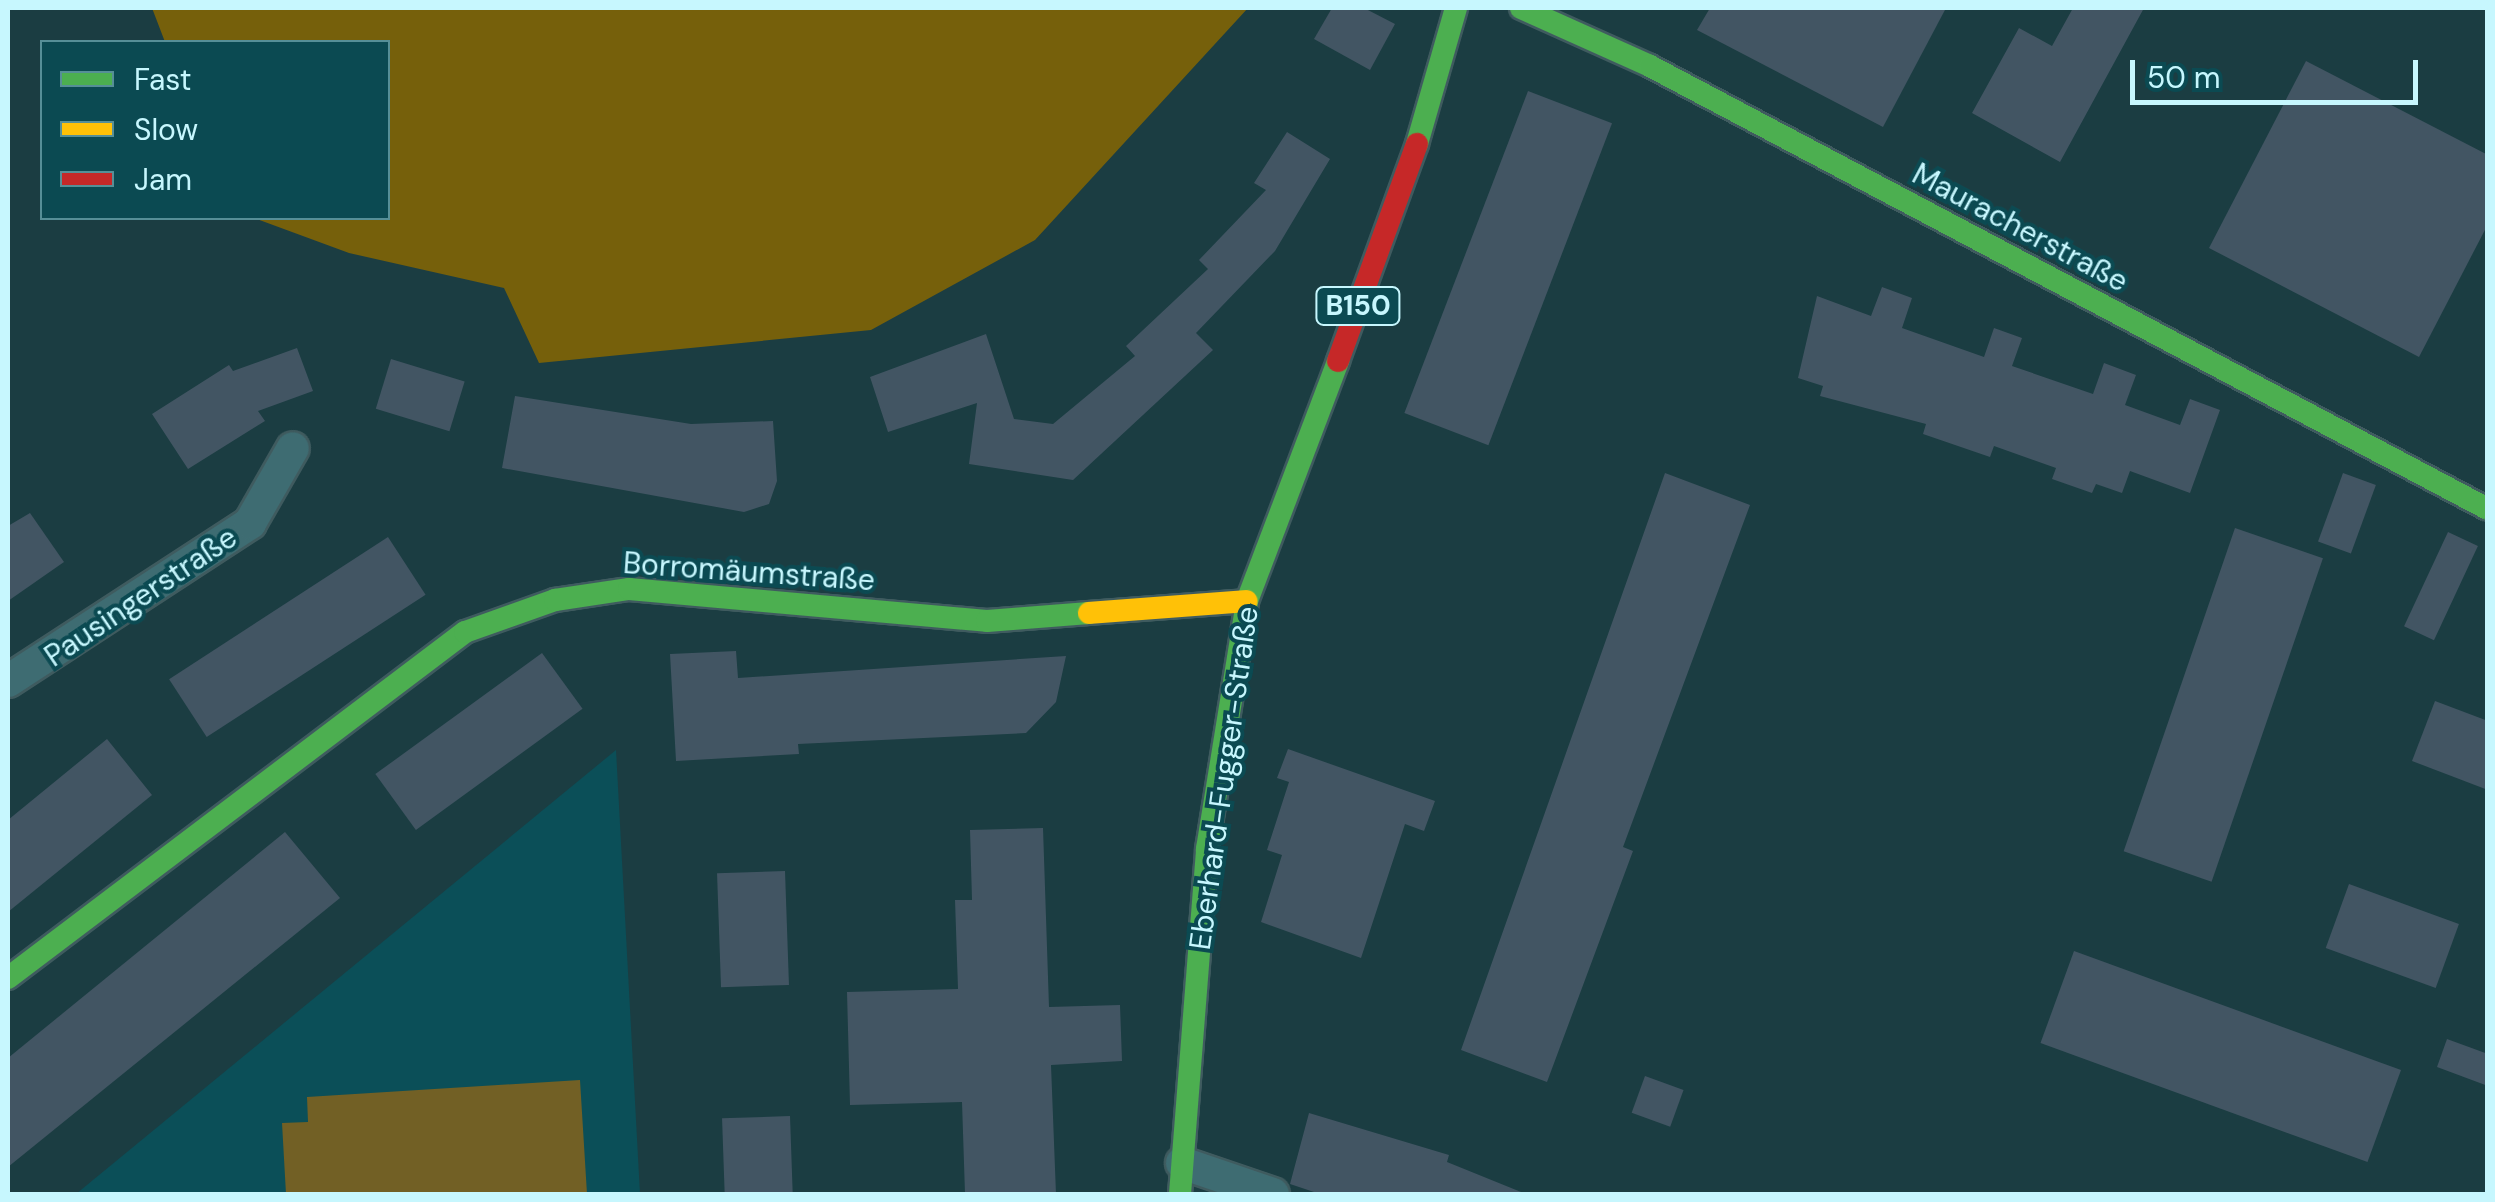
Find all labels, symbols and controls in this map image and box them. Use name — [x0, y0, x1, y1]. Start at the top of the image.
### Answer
legend — [40, 40, 390, 220]
scale bar — [2135, 40, 2422, 102]
text: 50 m — [2147, 58, 2221, 97]
text: Fast — [134, 60, 192, 99]
text: Slow — [134, 110, 198, 149]
street label: Mauracherstraße — [1906, 156, 2134, 300]
text: Jam — [134, 160, 192, 199]
road number: B150 — [1313, 283, 1403, 329]
street label: Pausingerstraße — [38, 519, 244, 675]
street label: Borromäumstraße — [622, 545, 876, 599]
street label: Eberhard-Fugger-Straße — [1182, 604, 1266, 952]

